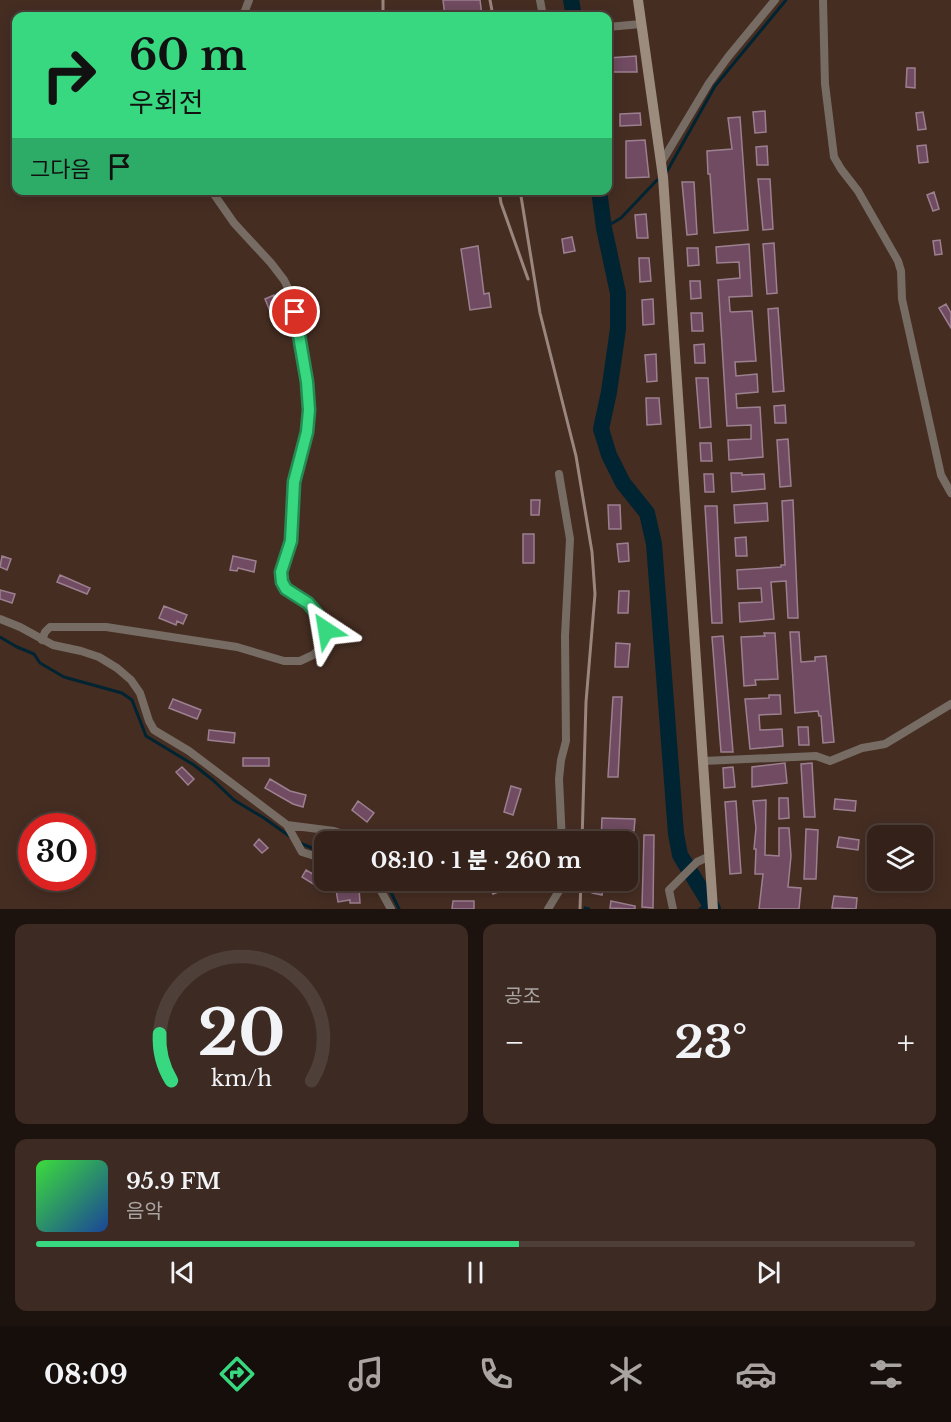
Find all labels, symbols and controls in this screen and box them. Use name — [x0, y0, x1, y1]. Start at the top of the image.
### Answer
text: 60 m — [129, 29, 247, 81]
icon: right — [30, 36, 108, 114]
text: 우회전 — [129, 86, 204, 119]
icon: arrive — [103, 150, 136, 183]
text: 그다음 — [30, 156, 91, 183]
pin — [269, 286, 320, 337]
icon: arrive — [278, 295, 311, 328]
position arrow — [294, 598, 358, 662]
speed limit sign: 30 — [18, 813, 96, 891]
map controls — [867, 825, 933, 891]
button: layers — [867, 825, 933, 891]
text: 08:10 · 1 분 · 260 m — [371, 847, 581, 874]
text: 공조 — [504, 984, 541, 1008]
text: 20 — [198, 994, 285, 1072]
text: 23° — [674, 1014, 747, 1070]
text: − — [504, 1022, 525, 1063]
text: + — [897, 1022, 915, 1063]
text: km/h — [211, 1065, 272, 1092]
text: 95.9 FM — [126, 1168, 221, 1195]
text: 음악 — [126, 1199, 163, 1223]
icon: previous — [166, 1256, 199, 1289]
icon: pause — [459, 1256, 492, 1289]
icon: next — [752, 1256, 785, 1289]
icon: directions — [216, 1353, 258, 1395]
icon: music — [345, 1353, 387, 1395]
icon: phone — [475, 1353, 517, 1395]
icon: climate — [605, 1353, 647, 1395]
icon: car — [735, 1353, 777, 1395]
icon: filters — [865, 1353, 907, 1395]
text: 08:09 — [44, 1358, 128, 1391]

